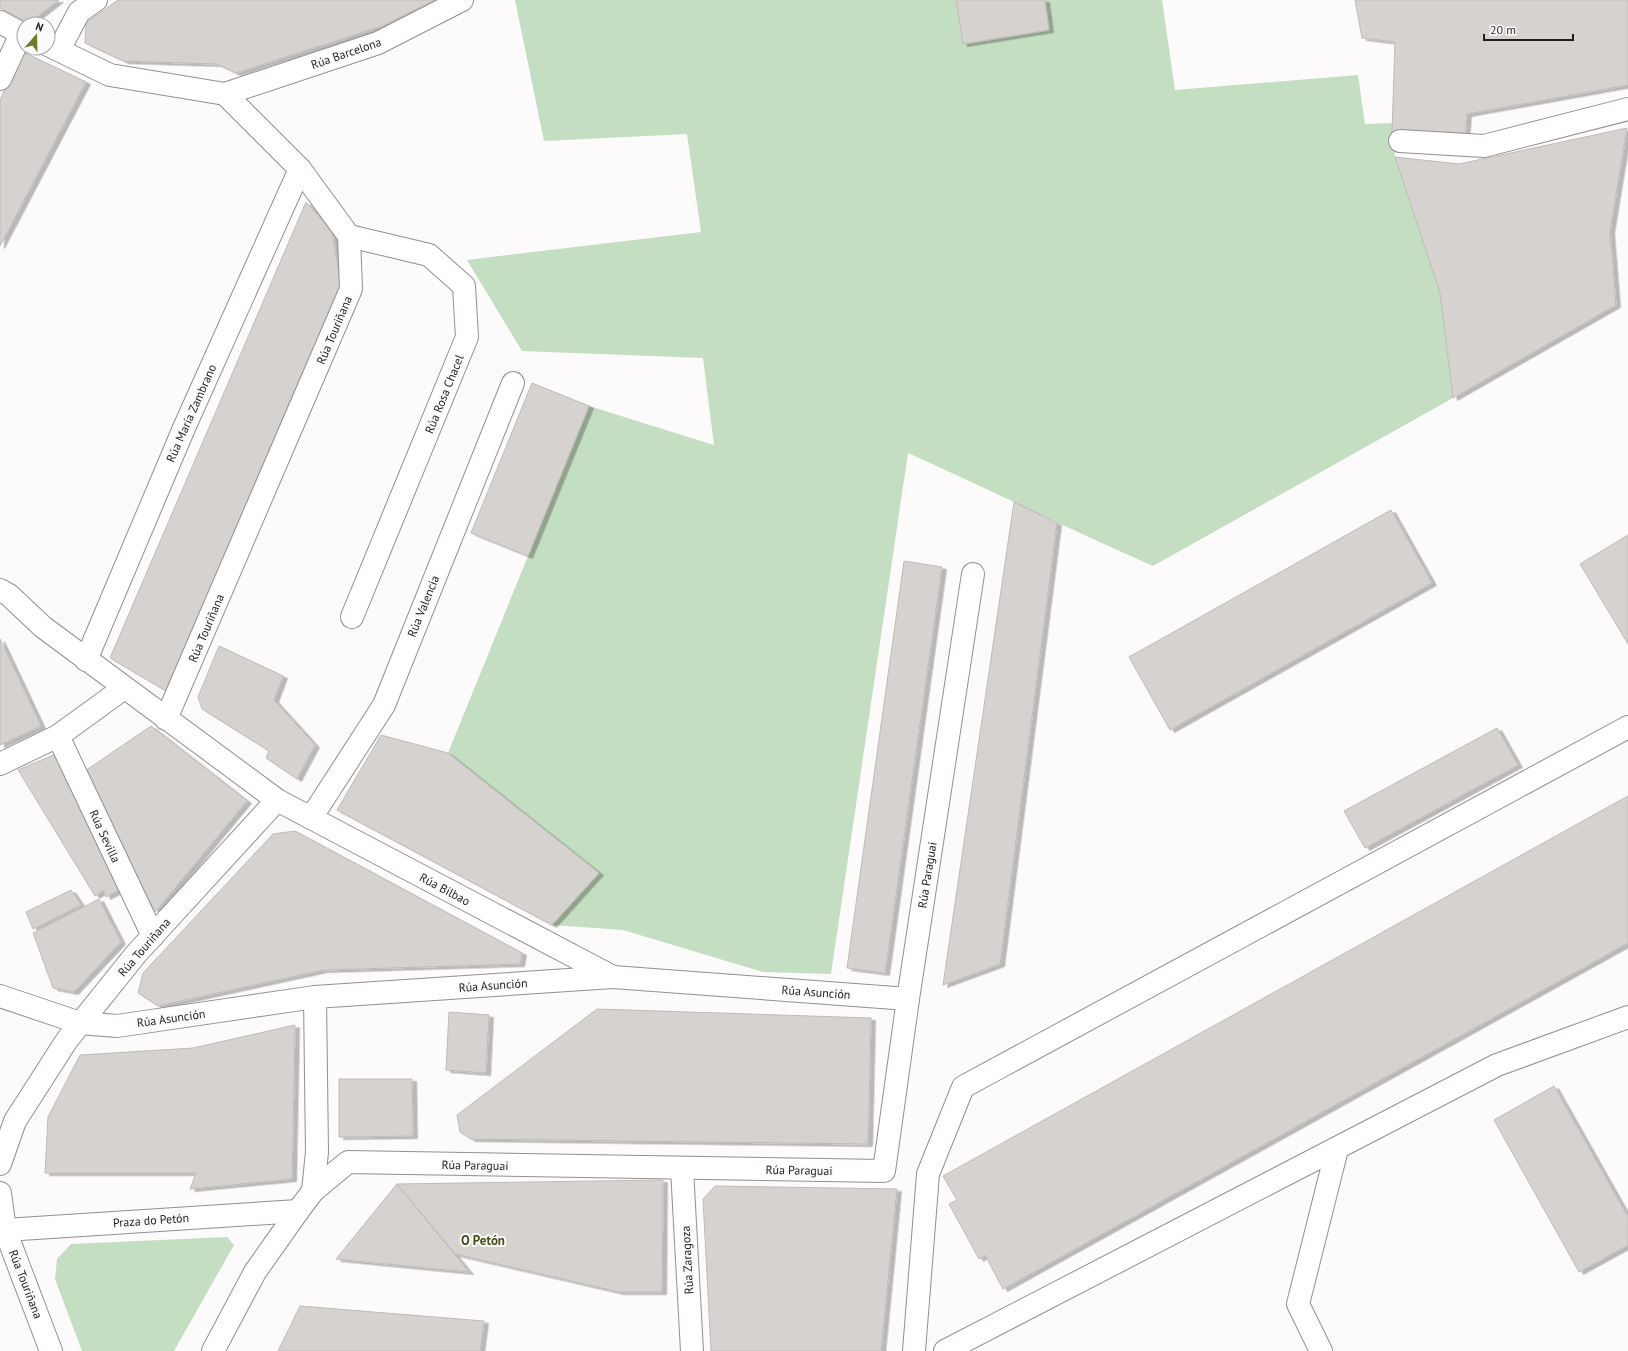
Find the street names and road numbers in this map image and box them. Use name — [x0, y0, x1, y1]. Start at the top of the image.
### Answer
street label: Rúa Barcelona — [309, 34, 383, 72]
street label: Rúa Touriñana — [313, 294, 355, 366]
street label: Rúa Rosa Chacel — [421, 352, 467, 436]
street label: Rúa María Zambrano — [163, 362, 219, 464]
street label: Rúa Valencia — [404, 573, 442, 639]
street label: Rúa Touriñana — [185, 592, 227, 664]
street label: Rúa Sevilla — [86, 807, 124, 865]
street label: Rúa Paraguai — [914, 841, 940, 909]
street label: Rúa Bilbao — [417, 869, 473, 909]
street label: Rúa Touriñana — [115, 915, 174, 979]
street label: Rúa Asunción — [458, 975, 528, 995]
street label: Rúa Asunción — [781, 982, 851, 1002]
street label: Rúa Asunción — [136, 1006, 206, 1030]
street label: Rúa Paraguai — [441, 1157, 509, 1173]
street label: Rúa Paraguai — [765, 1162, 833, 1178]
street label: Praza do Petón — [112, 1210, 190, 1230]
street label: Rúa Zaragoza — [678, 1225, 696, 1295]
street label: Rúa Touriñana — [6, 1247, 46, 1321]

